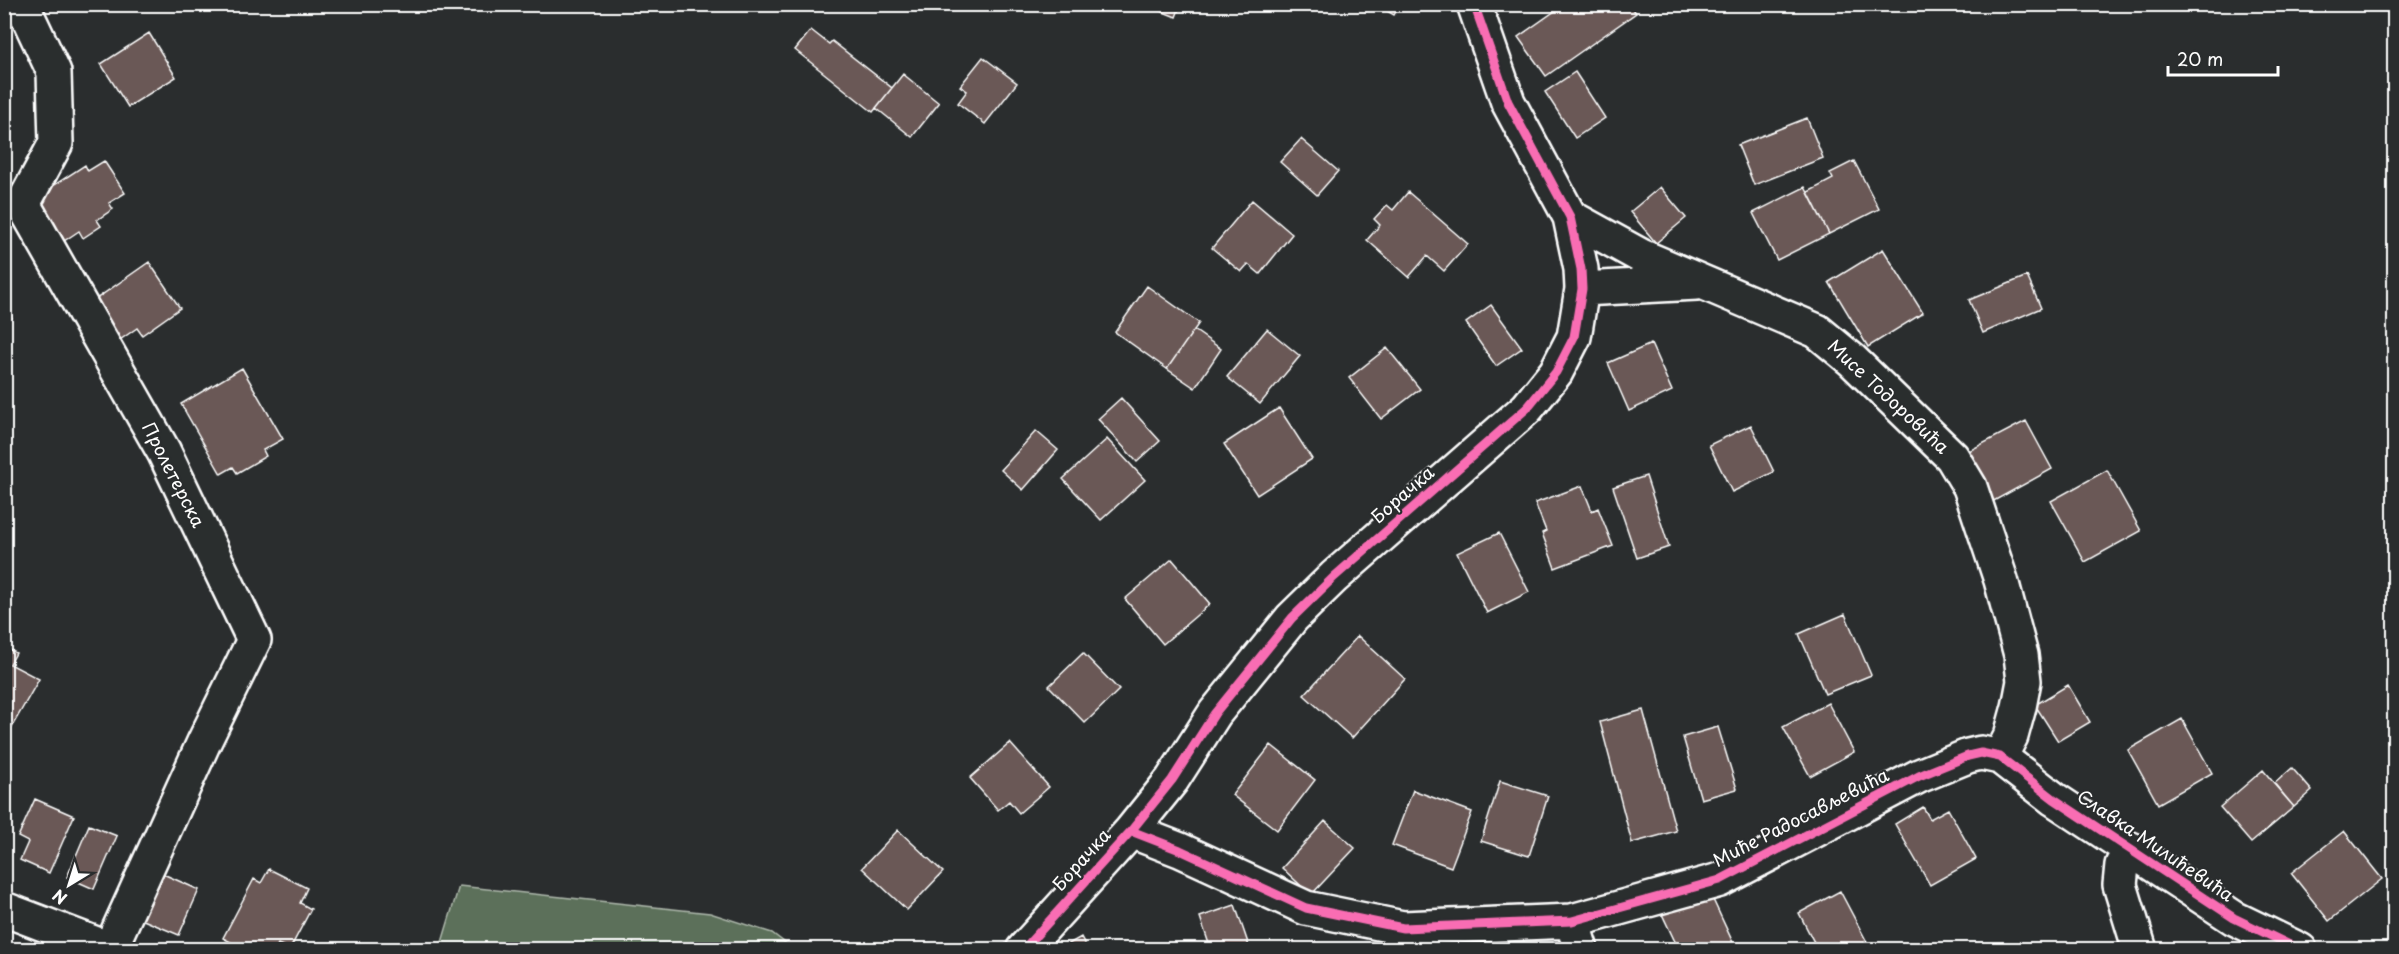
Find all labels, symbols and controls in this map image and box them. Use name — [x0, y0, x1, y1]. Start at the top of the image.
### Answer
scale bar — [2168, 39, 2278, 77]
text: 20 m — [2177, 45, 2223, 72]
street label: Мисе Тодоровића — [1822, 332, 1956, 460]
street label: Пролетерска — [136, 417, 213, 532]
street label: Борачка — [1364, 458, 1440, 529]
street label: Миће Радосављевића — [1708, 760, 1894, 873]
street label: Славка Милићевића — [2072, 782, 2240, 908]
street label: Борачка — [1045, 821, 1117, 896]
north arrow — [39, 855, 99, 915]
text: N — [47, 884, 72, 911]

